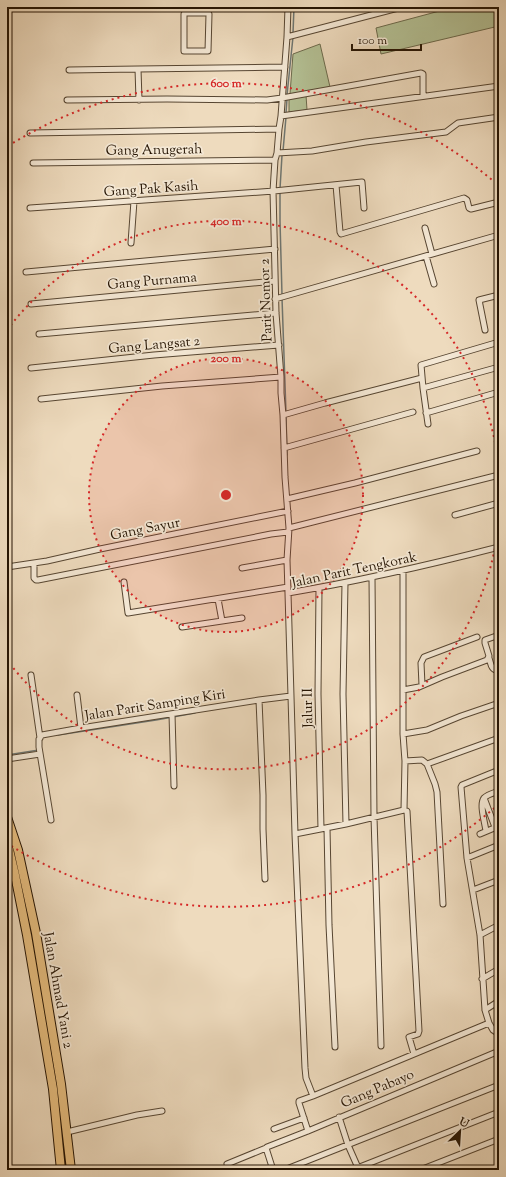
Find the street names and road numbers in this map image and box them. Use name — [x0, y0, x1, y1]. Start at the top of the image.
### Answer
street label: Gang Anugerah — [106, 140, 203, 162]
street label: Gang Pak Kasih — [103, 177, 199, 203]
street label: Parit Nomor 2 — [256, 257, 278, 342]
street label: Gang Purnama — [107, 268, 198, 296]
street label: Gang Langsat 2 — [108, 332, 201, 360]
street label: Gang Sayur — [109, 513, 183, 547]
street label: Jalan Parit Tengkorak — [289, 548, 419, 594]
street label: Jalan Parit Samping Kiri — [83, 685, 227, 727]
street label: Jalur II — [299, 688, 319, 729]
street label: Jalan Ahmad Yani 2 — [37, 930, 77, 1050]
street label: Gang Pabayo — [338, 1065, 418, 1114]

